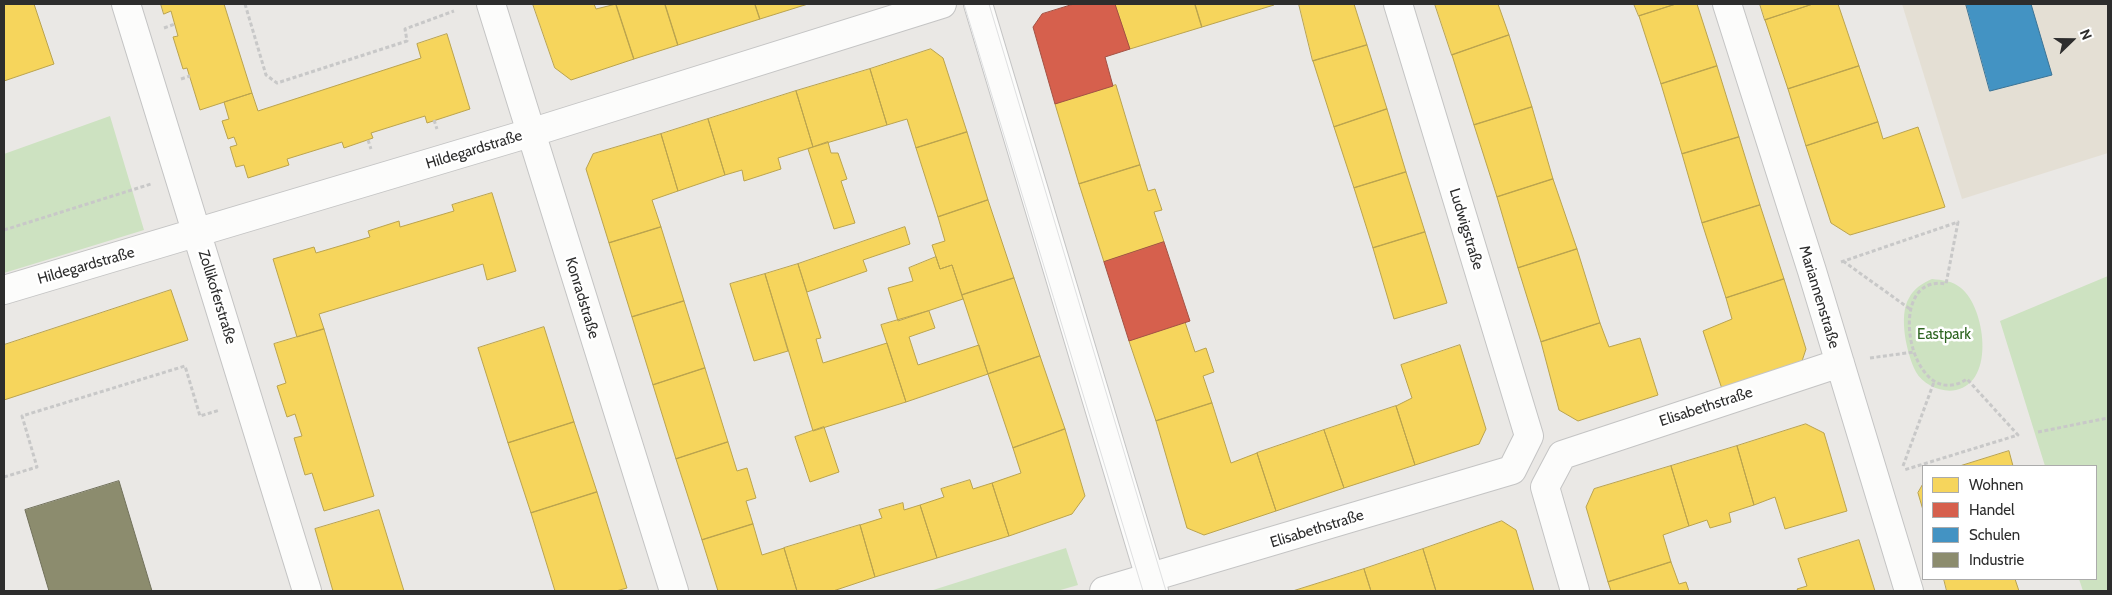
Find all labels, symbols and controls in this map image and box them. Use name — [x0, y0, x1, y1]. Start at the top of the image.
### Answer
north arrow — [2047, 15, 2097, 65]
text: N — [2076, 26, 2096, 42]
street label: Hildegardstraße — [424, 127, 524, 173]
street label: Ludwigstraße — [1445, 186, 1487, 272]
street label: Mariannenstraße — [1795, 243, 1843, 351]
street label: Hildegardstraße — [35, 244, 137, 288]
street label: Zollikoferstraße — [194, 248, 240, 346]
street label: Konradstraße — [561, 255, 603, 341]
park label: Eastpark — [1917, 326, 1971, 344]
street label: Elisabethstraße — [1657, 383, 1755, 431]
legend — [1922, 465, 2097, 580]
text: Wohnen — [1969, 476, 2023, 494]
text: Handel — [1969, 501, 2015, 519]
street label: Elisabethstraße — [1268, 506, 1366, 552]
text: Schulen — [1969, 526, 2020, 544]
text: Industrie — [1969, 551, 2024, 569]

